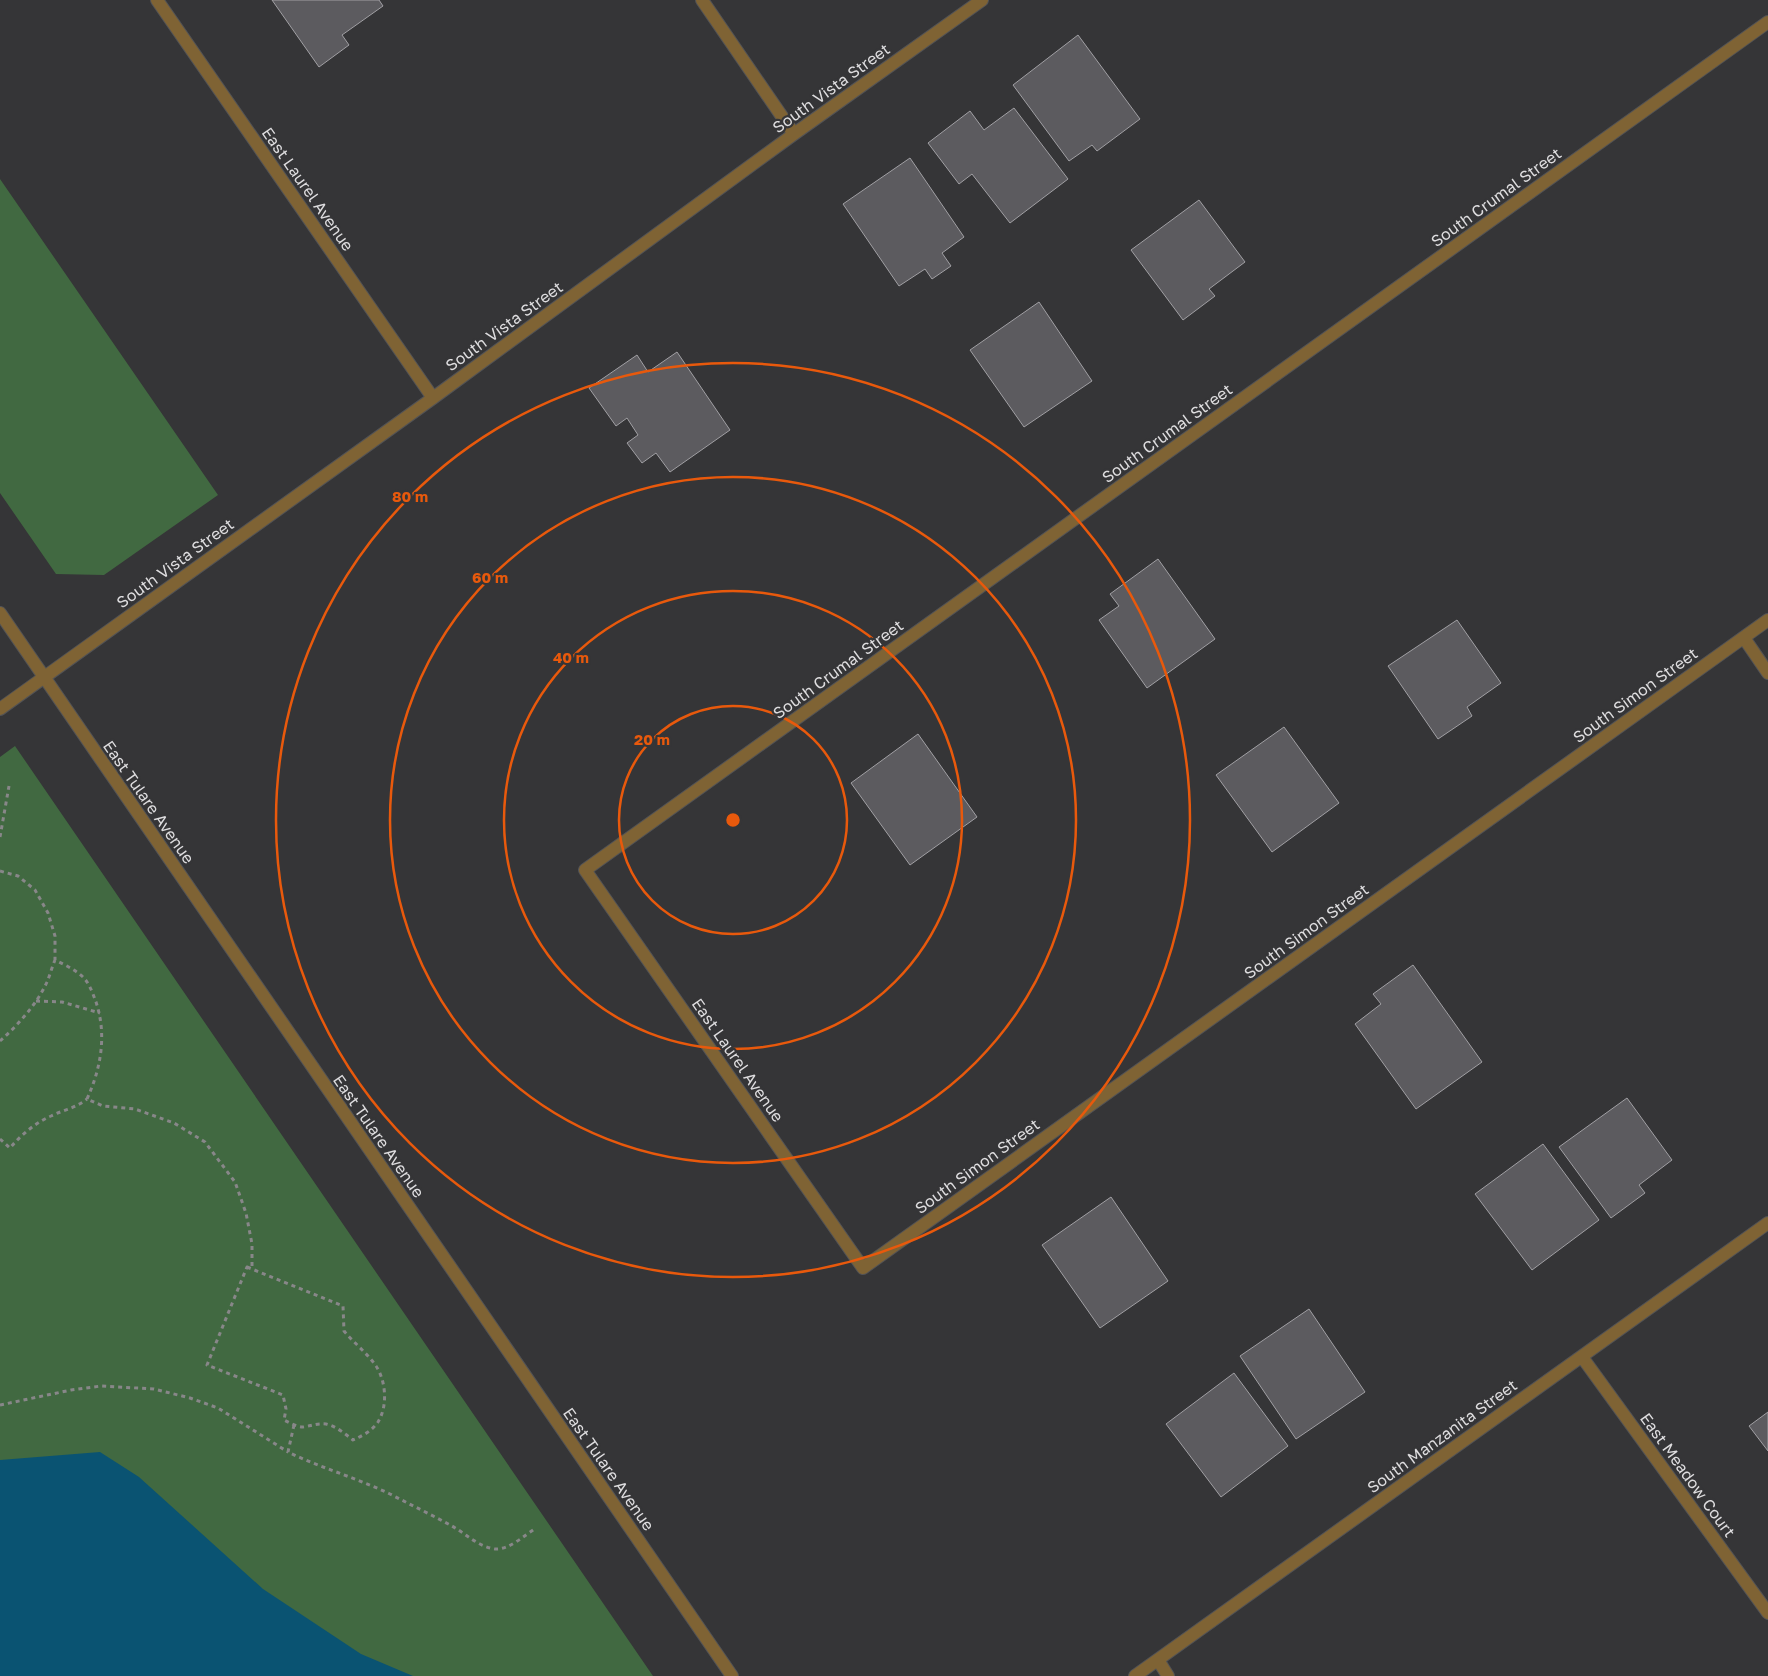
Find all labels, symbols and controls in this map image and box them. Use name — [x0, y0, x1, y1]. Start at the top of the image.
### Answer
street label: South Vista Street — [768, 39, 894, 137]
street label: East Laurel Avenue — [258, 123, 358, 255]
street label: South Crumal Street — [1427, 143, 1565, 251]
street label: South Vista Street — [441, 277, 567, 375]
street label: South Crumal Street — [1098, 379, 1236, 487]
text: 80 m — [392, 487, 428, 505]
street label: South Vista Street — [112, 514, 238, 612]
text: 60 m — [472, 568, 508, 586]
street label: South Crumal Street — [769, 615, 907, 723]
street label: South Simon Street — [1569, 643, 1701, 747]
text: 40 m — [553, 648, 589, 666]
text: 20 m — [634, 730, 670, 748]
street label: East Tulare Avenue — [99, 737, 199, 867]
centre of rings — [724, 811, 742, 829]
street label: South Simon Street — [1240, 879, 1372, 983]
street label: East Laurel Avenue — [688, 994, 788, 1126]
street label: East Tulare Avenue — [329, 1071, 429, 1201]
street label: South Simon Street — [911, 1114, 1043, 1218]
street label: South Manzanita Street — [1363, 1375, 1521, 1497]
street label: East Tulare Avenue — [559, 1404, 659, 1534]
street label: East Meadow Court — [1636, 1409, 1740, 1541]

